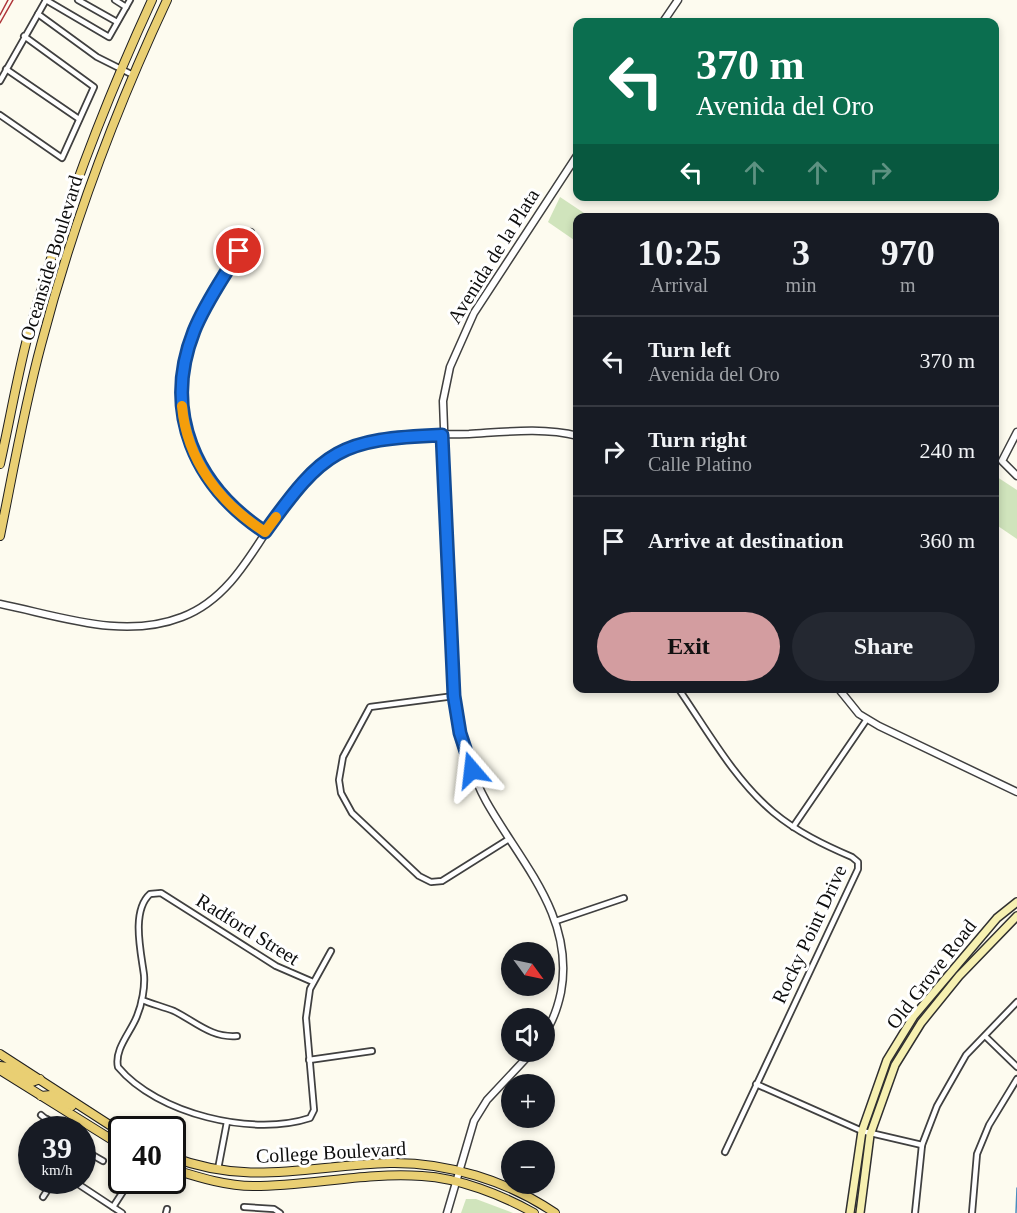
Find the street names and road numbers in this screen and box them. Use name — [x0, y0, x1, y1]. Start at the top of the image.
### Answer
street label: Oceanside Boulevard — [15, 173, 87, 343]
street label: Avenida de la Plata — [443, 185, 543, 327]
street label: Rocky Point Drive — [767, 861, 852, 1007]
street label: Radford Street — [192, 889, 304, 970]
street label: Old Grove Road — [882, 915, 980, 1033]
street label: College Boulevard — [255, 1137, 407, 1168]

